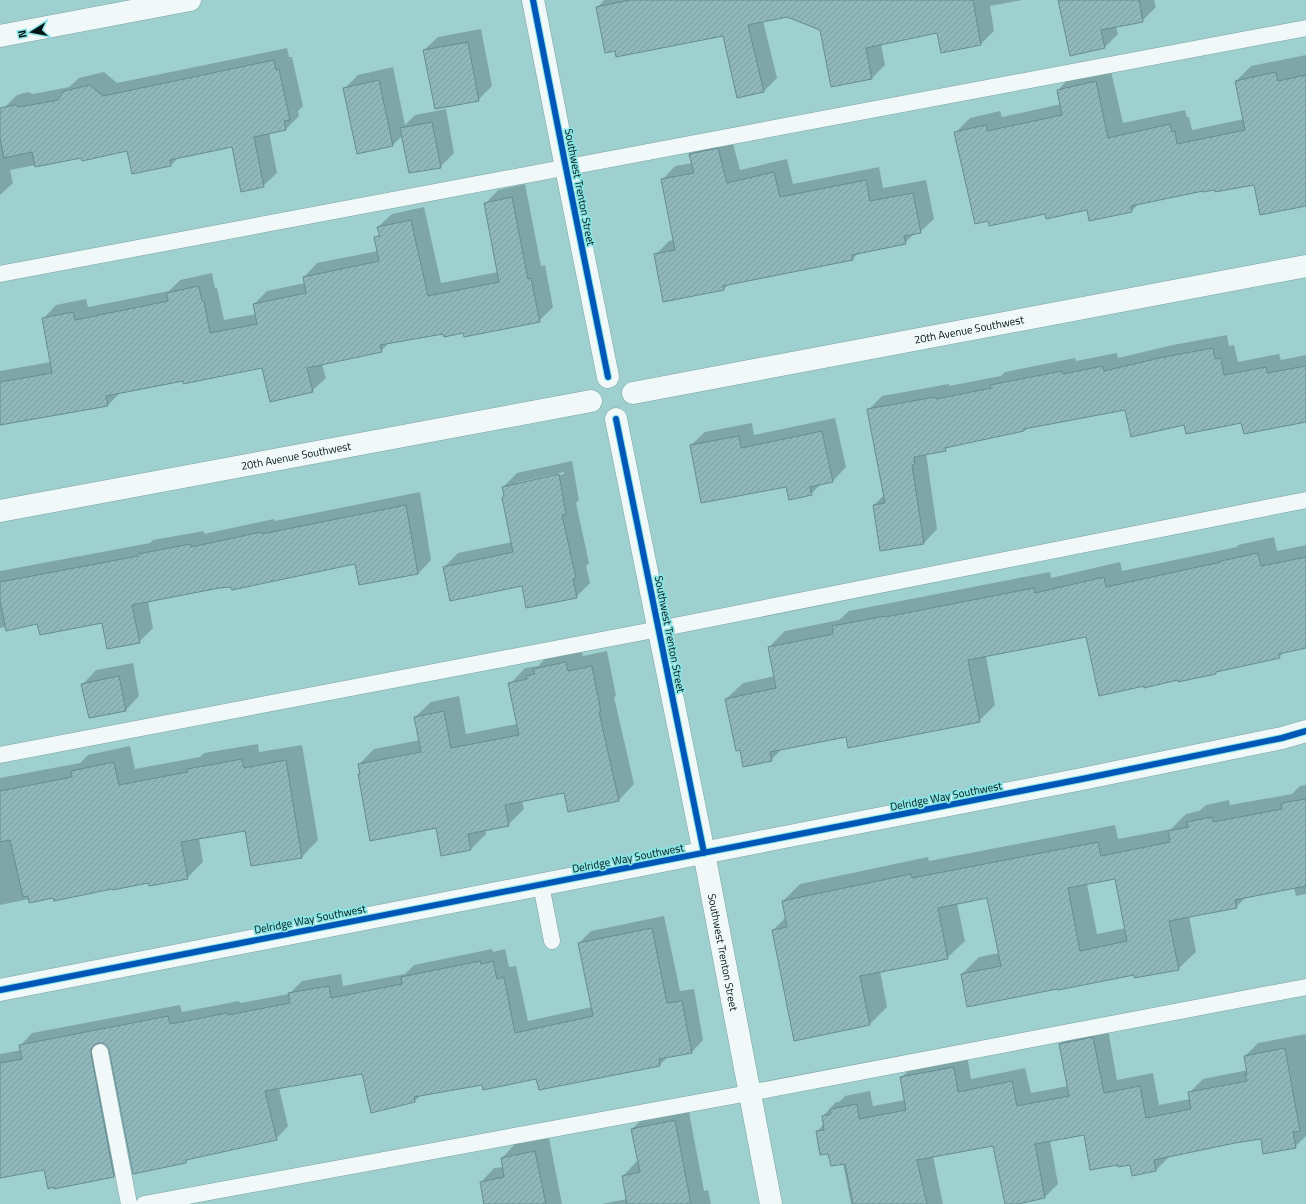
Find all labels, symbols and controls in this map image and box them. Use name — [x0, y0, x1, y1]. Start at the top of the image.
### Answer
north arrow — [12, 12, 52, 52]
text: N — [14, 29, 31, 39]
street label: Southwest Trenton Street — [561, 127, 599, 247]
street label: 20th Avenue Southwest — [913, 311, 1026, 348]
street label: 20th Avenue Southwest — [240, 438, 352, 474]
street label: Southwest Trenton Street — [651, 574, 689, 694]
street label: Delridge Way Southwest — [889, 777, 1004, 815]
street label: Delridge Way Southwest — [571, 839, 686, 877]
street label: Southwest Trenton Street — [704, 892, 742, 1012]
street label: Delridge Way Southwest — [253, 900, 368, 938]

